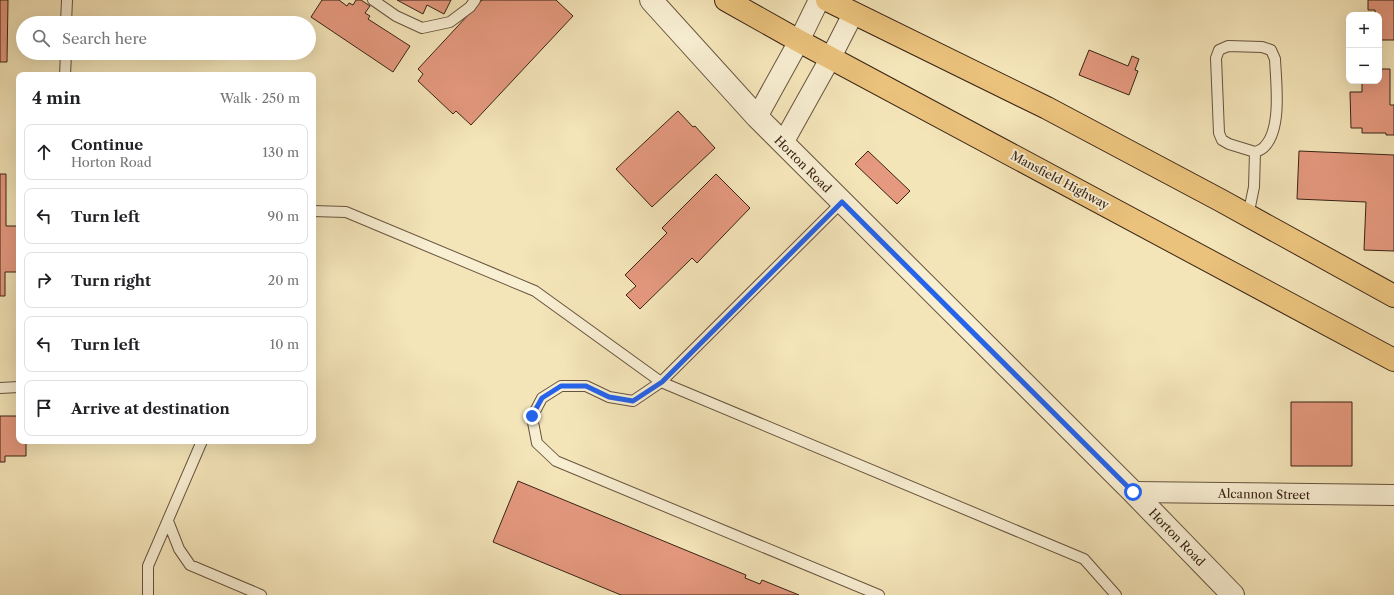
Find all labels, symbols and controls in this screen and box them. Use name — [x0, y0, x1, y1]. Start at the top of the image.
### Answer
map controls — [1346, 12, 1382, 84]
button: + — [1346, 12, 1382, 48]
search box — [16, 16, 316, 60]
icon: search — [30, 27, 52, 49]
text: Search here — [62, 29, 147, 48]
button: − — [1346, 48, 1382, 84]
text: 4 min — [32, 88, 81, 108]
text: Walk · 250 m — [220, 90, 300, 106]
street label: Horton Road — [771, 132, 835, 196]
text: Continue — [71, 135, 143, 154]
icon: ahead — [33, 141, 55, 163]
text: 130 m — [263, 144, 299, 160]
street label: Mansfield Highway — [1008, 148, 1112, 212]
text: Horton Road — [71, 154, 152, 170]
icon: left — [33, 205, 55, 227]
text: Turn left — [71, 207, 140, 226]
text: 90 m — [268, 208, 299, 224]
icon: right — [33, 269, 55, 291]
text: Turn right — [71, 271, 151, 290]
text: 20 m — [268, 272, 299, 288]
icon: left — [33, 333, 55, 355]
text: Turn left — [71, 335, 140, 354]
text: 10 m — [270, 336, 299, 352]
icon: arrive — [33, 397, 55, 419]
text: Arrive at destination — [71, 399, 230, 418]
route end — [523, 407, 541, 425]
route start — [1124, 483, 1142, 501]
street label: Alcannon Street — [1217, 486, 1311, 502]
street label: Horton Road — [1146, 505, 1209, 569]

